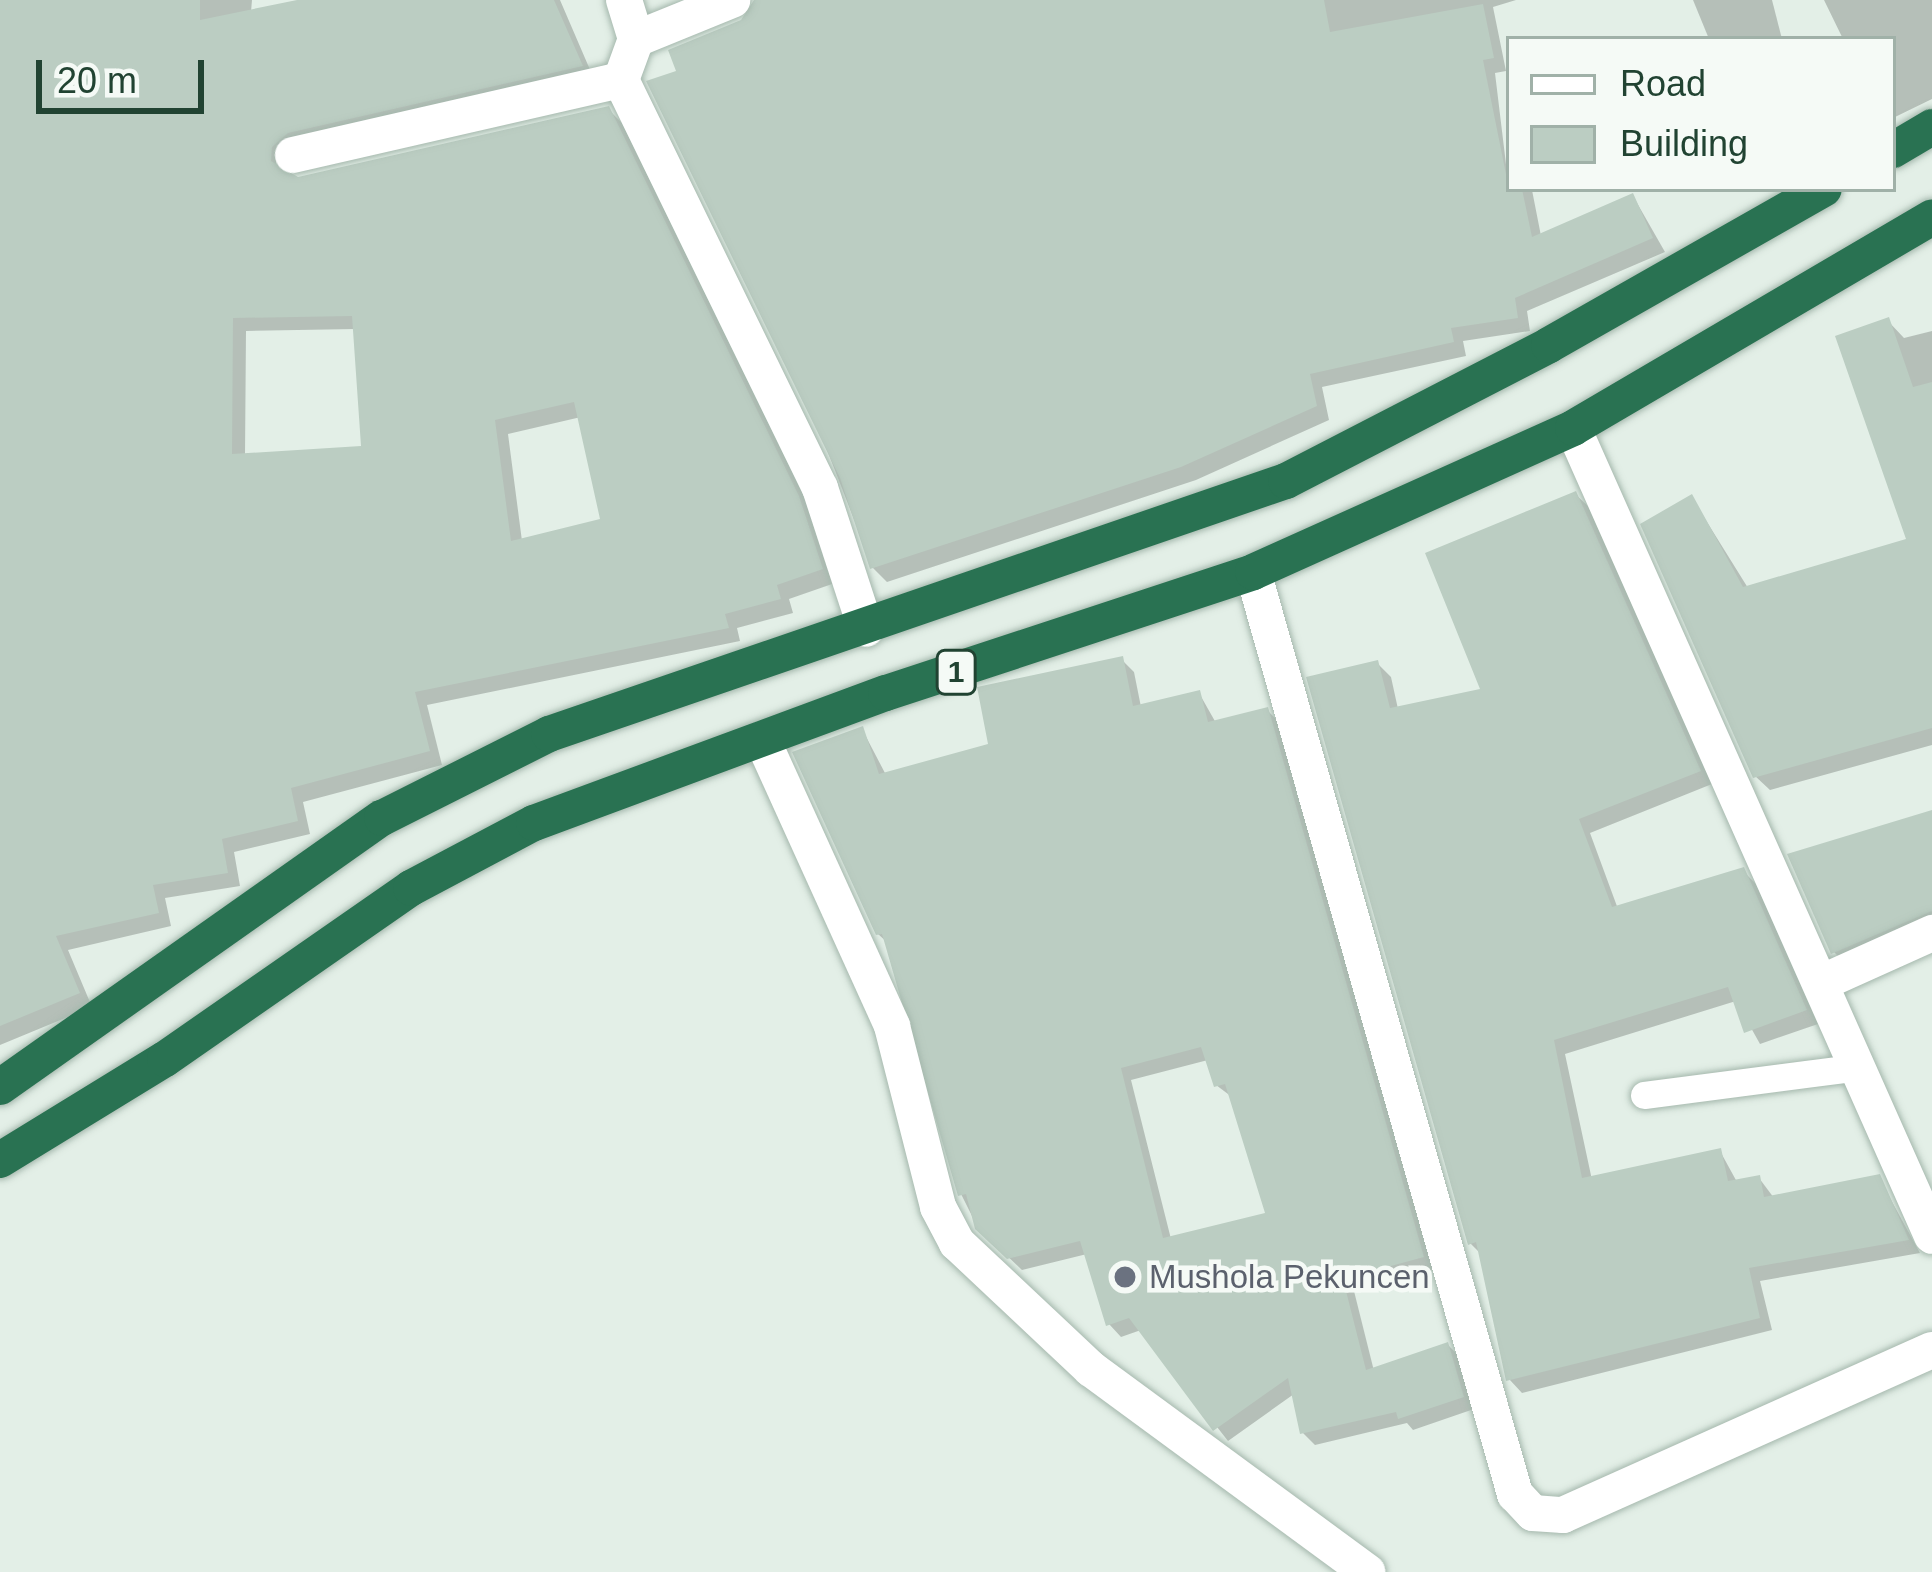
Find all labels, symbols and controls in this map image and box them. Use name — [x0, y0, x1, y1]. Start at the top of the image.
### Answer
scale bar — [42, 36, 210, 110]
legend — [1506, 36, 1896, 192]
text: 20 m — [57, 60, 137, 101]
text: Road — [1620, 63, 1706, 104]
text: Building — [1620, 123, 1748, 164]
road number: 1 — [935, 648, 977, 696]
place label: Mushola Pekuncen — [1149, 1257, 1430, 1297]
marker: Mushola Pekuncen — [1112, 1264, 1138, 1290]

